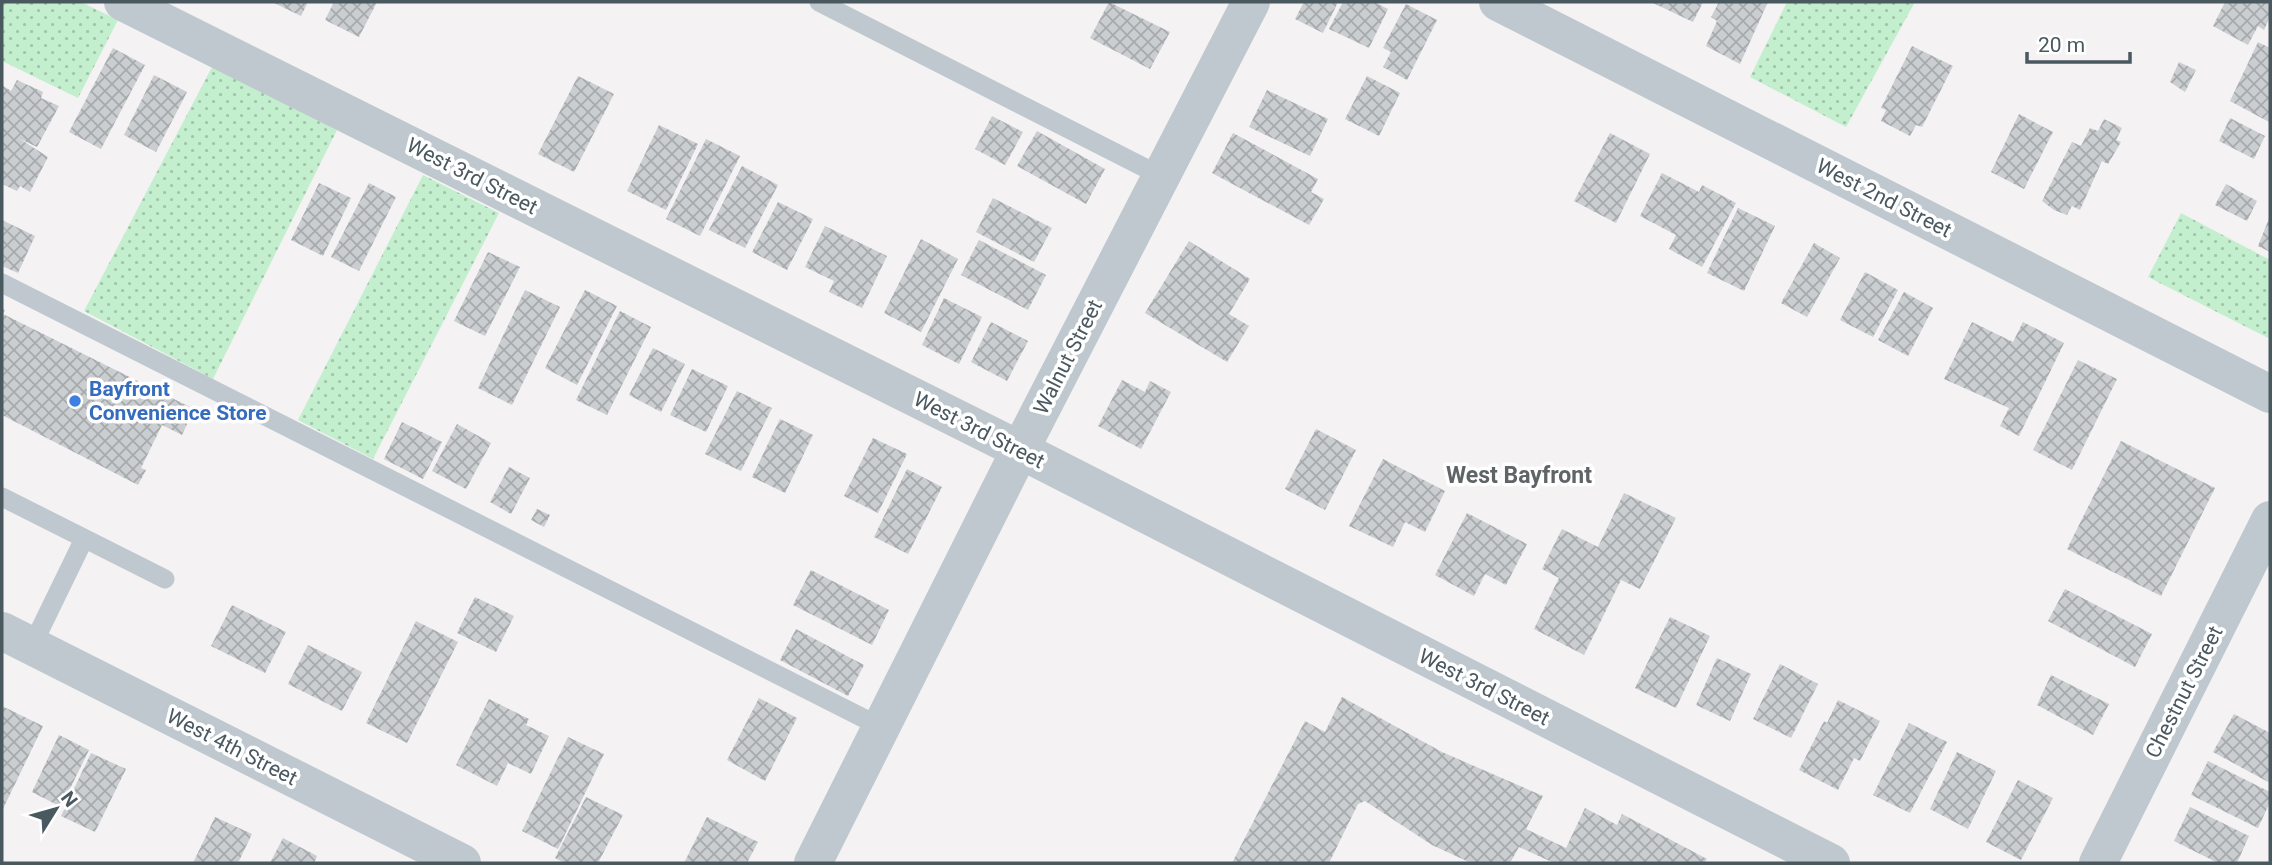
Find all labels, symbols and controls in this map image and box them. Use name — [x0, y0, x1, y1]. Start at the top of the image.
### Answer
scale bar — [2027, 21, 2130, 65]
text: 20 m — [2038, 33, 2085, 57]
street label: West 3rd Street — [403, 133, 542, 219]
street label: West 2nd Street — [1813, 154, 1956, 242]
street label: Walnut Street — [1029, 296, 1107, 418]
place label: Bayfront Convenience Store — [89, 377, 267, 425]
street label: West 3rd Street — [910, 387, 1049, 473]
marker: Bayfront Convenience Store — [67, 393, 83, 409]
district label: West Bayfront — [1446, 462, 1592, 489]
street label: Chestnut Street — [2140, 622, 2228, 762]
street label: West 3rd Street — [1415, 644, 1554, 730]
street label: West 4th Street — [163, 704, 301, 790]
north arrow — [21, 774, 91, 844]
text: N — [56, 787, 82, 811]

